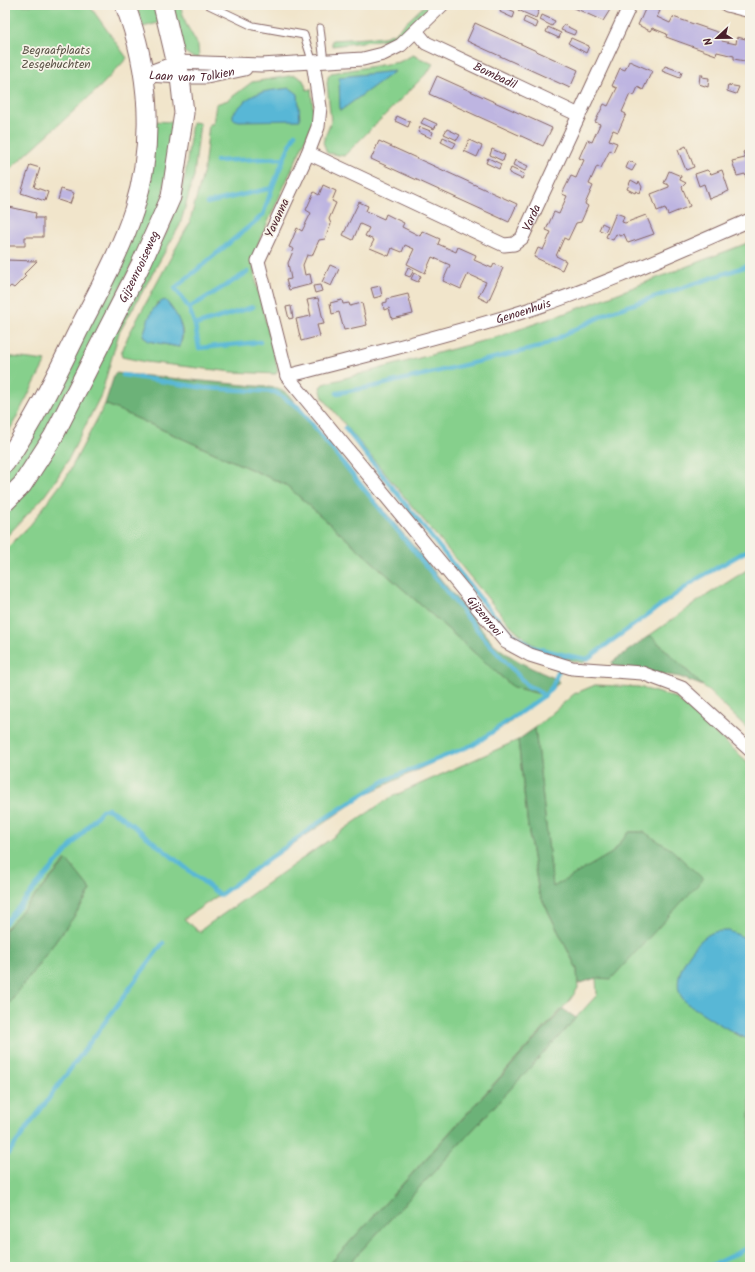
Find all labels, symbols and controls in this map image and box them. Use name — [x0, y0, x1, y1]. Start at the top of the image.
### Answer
north arrow — [697, 18, 737, 58]
text: N — [699, 35, 718, 48]
park label: Begraafplaats Zesgehuchten — [21, 41, 91, 74]
street label: Bombadil — [470, 57, 520, 94]
street label: Laan van Tolkien — [148, 62, 236, 87]
street label: Yavanna — [260, 195, 295, 241]
street label: Varda — [517, 201, 546, 234]
street label: Gijzenrooiseweg — [114, 228, 165, 306]
street label: Genoenhuis — [494, 294, 553, 329]
street label: Gijzenrooi — [462, 592, 508, 642]

